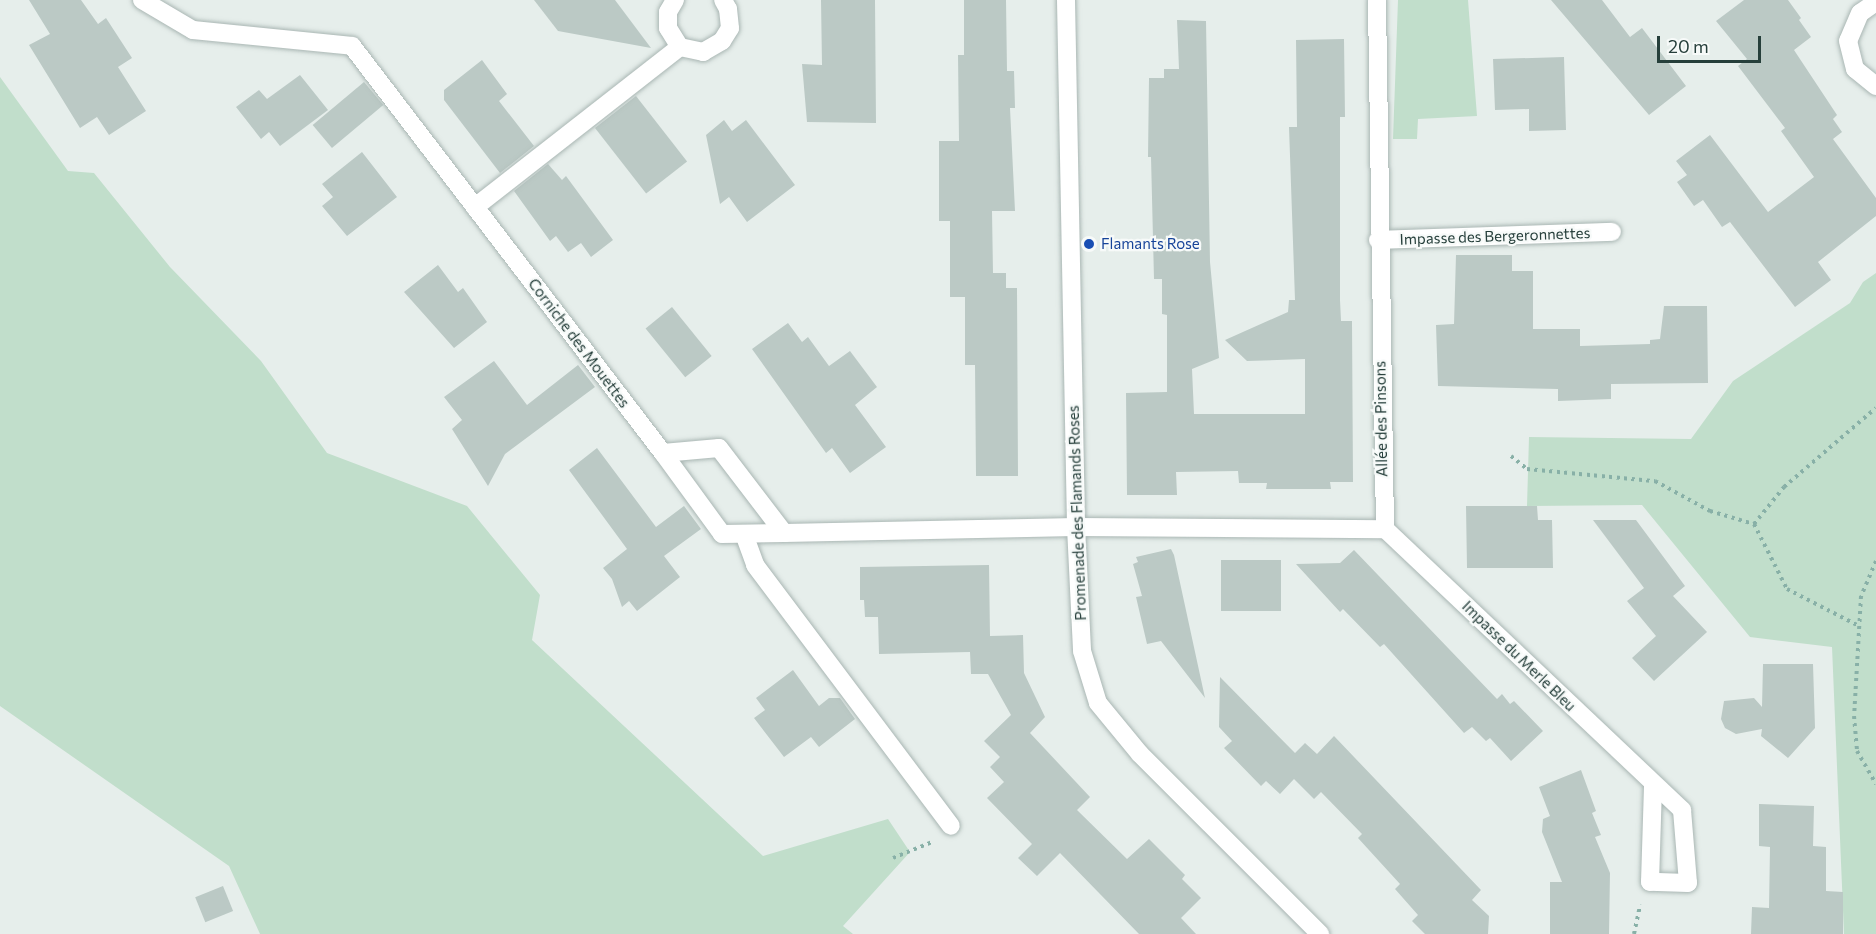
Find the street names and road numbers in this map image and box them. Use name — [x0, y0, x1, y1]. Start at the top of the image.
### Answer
street label: Impasse des Bergeronnettes — [1399, 224, 1591, 248]
street label: Corniche des Mouettes — [525, 275, 633, 411]
street label: Allée des Pinsons — [1371, 361, 1391, 477]
street label: Promenade des Flamands Roses — [1064, 405, 1090, 621]
street label: Impasse du Merle Bleu — [1458, 597, 1580, 715]

